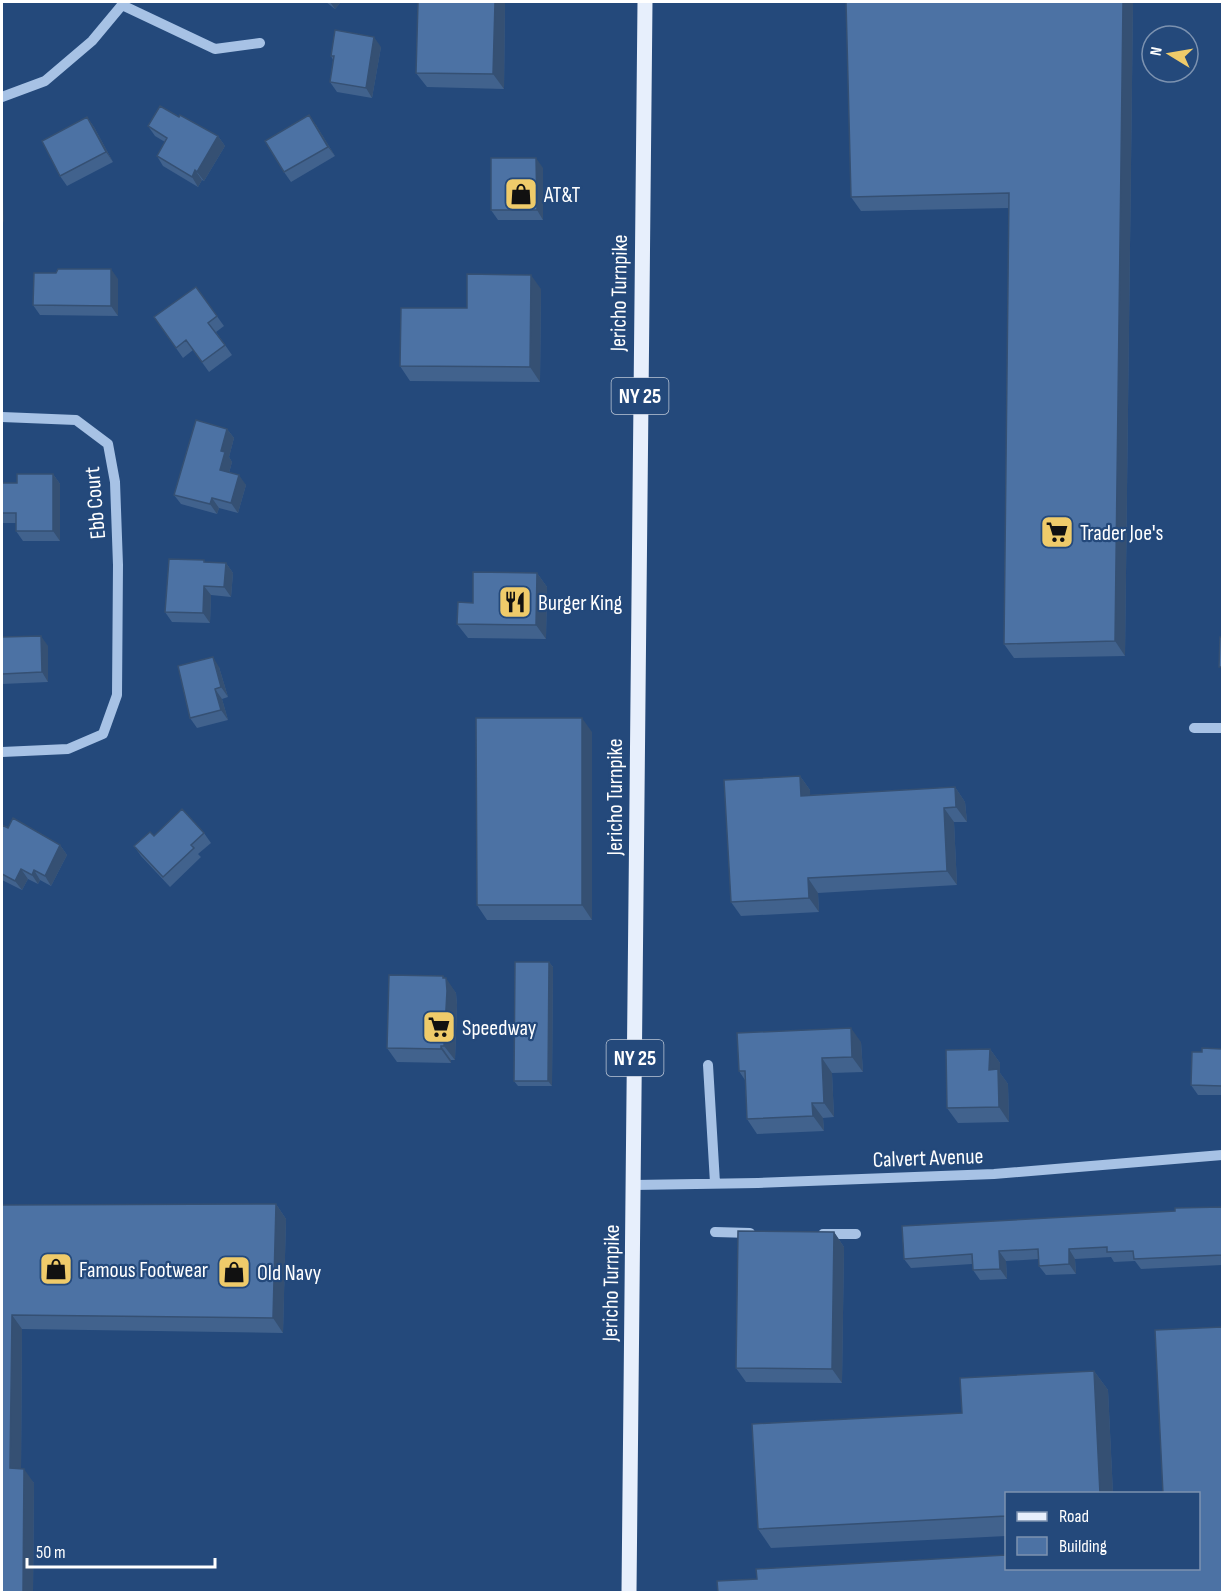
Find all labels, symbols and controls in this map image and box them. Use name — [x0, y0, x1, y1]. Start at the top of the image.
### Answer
north arrow — [1140, 24, 1200, 84]
text: N — [1147, 45, 1167, 57]
shop icon: AT&T — [503, 176, 539, 212]
place label: AT&T — [543, 182, 580, 209]
street label: Jericho Turnpike — [605, 234, 634, 353]
road number: NY 25 — [612, 378, 668, 414]
street label: Ebb Court — [79, 465, 112, 540]
supermarket icon: Trader Joe's — [1039, 514, 1075, 550]
place label: Trader Joe's — [1080, 520, 1164, 547]
restaurant icon: Burger King — [497, 584, 533, 620]
place label: Burger King — [538, 590, 623, 617]
street label: Jericho Turnpike — [602, 739, 629, 856]
supermarket icon: Speedway — [421, 1009, 457, 1045]
place label: Speedway — [462, 1015, 537, 1042]
road number: NY 25 — [606, 1040, 664, 1076]
street label: Calvert Avenue — [872, 1143, 984, 1174]
street label: Jericho Turnpike — [597, 1224, 626, 1343]
shop icon: Famous Footwear — [38, 1251, 74, 1287]
shop icon: Old Navy — [216, 1254, 252, 1290]
place label: Famous Footwear — [79, 1257, 208, 1284]
place label: Old Navy — [257, 1260, 322, 1287]
legend — [1005, 1492, 1200, 1570]
text: Road — [1059, 1506, 1089, 1527]
scale bar — [27, 1531, 214, 1569]
text: Building — [1059, 1536, 1107, 1557]
text: 50 m — [36, 1542, 66, 1563]

